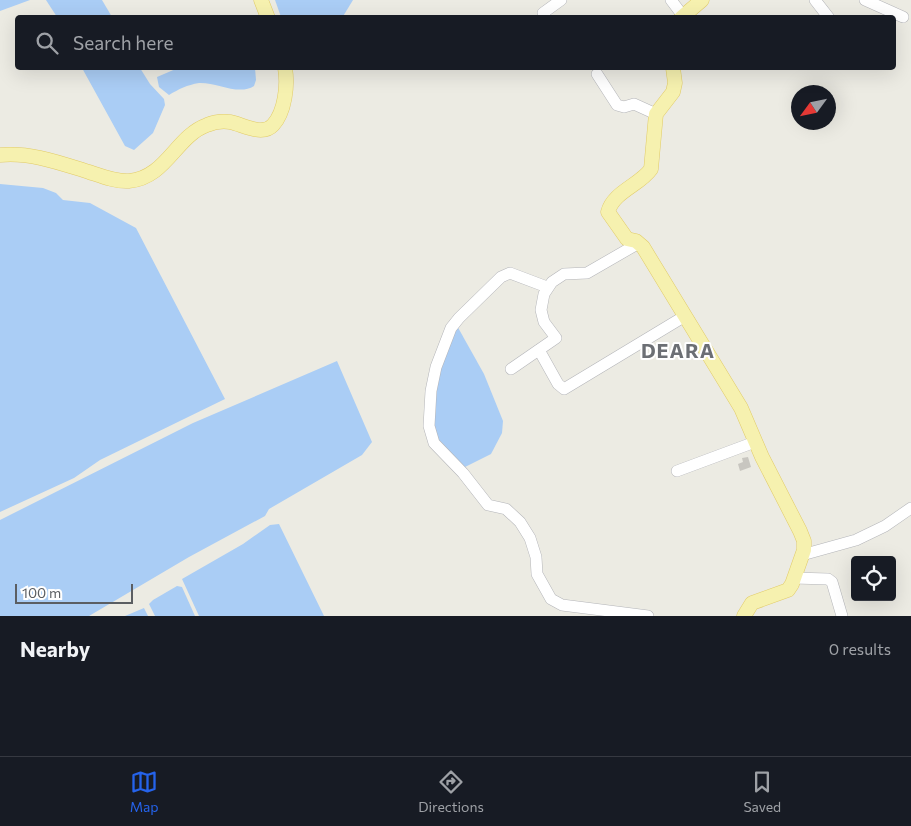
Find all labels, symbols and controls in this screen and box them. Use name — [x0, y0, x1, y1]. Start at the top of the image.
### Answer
search box — [15, 15, 896, 70]
icon: search — [33, 29, 61, 57]
text: Search here — [73, 31, 173, 54]
north arrow — [791, 85, 836, 130]
district label: DEARA — [641, 338, 715, 362]
map controls — [851, 556, 896, 601]
button: locate — [851, 556, 896, 601]
scale bar — [15, 581, 132, 604]
text: 100 m — [22, 584, 61, 601]
text: Nearby — [20, 636, 90, 661]
text: 0 results — [829, 639, 891, 658]
tab: Map — [130, 768, 159, 815]
tab: Directions — [418, 768, 484, 815]
tab: Saved — [743, 768, 781, 815]

